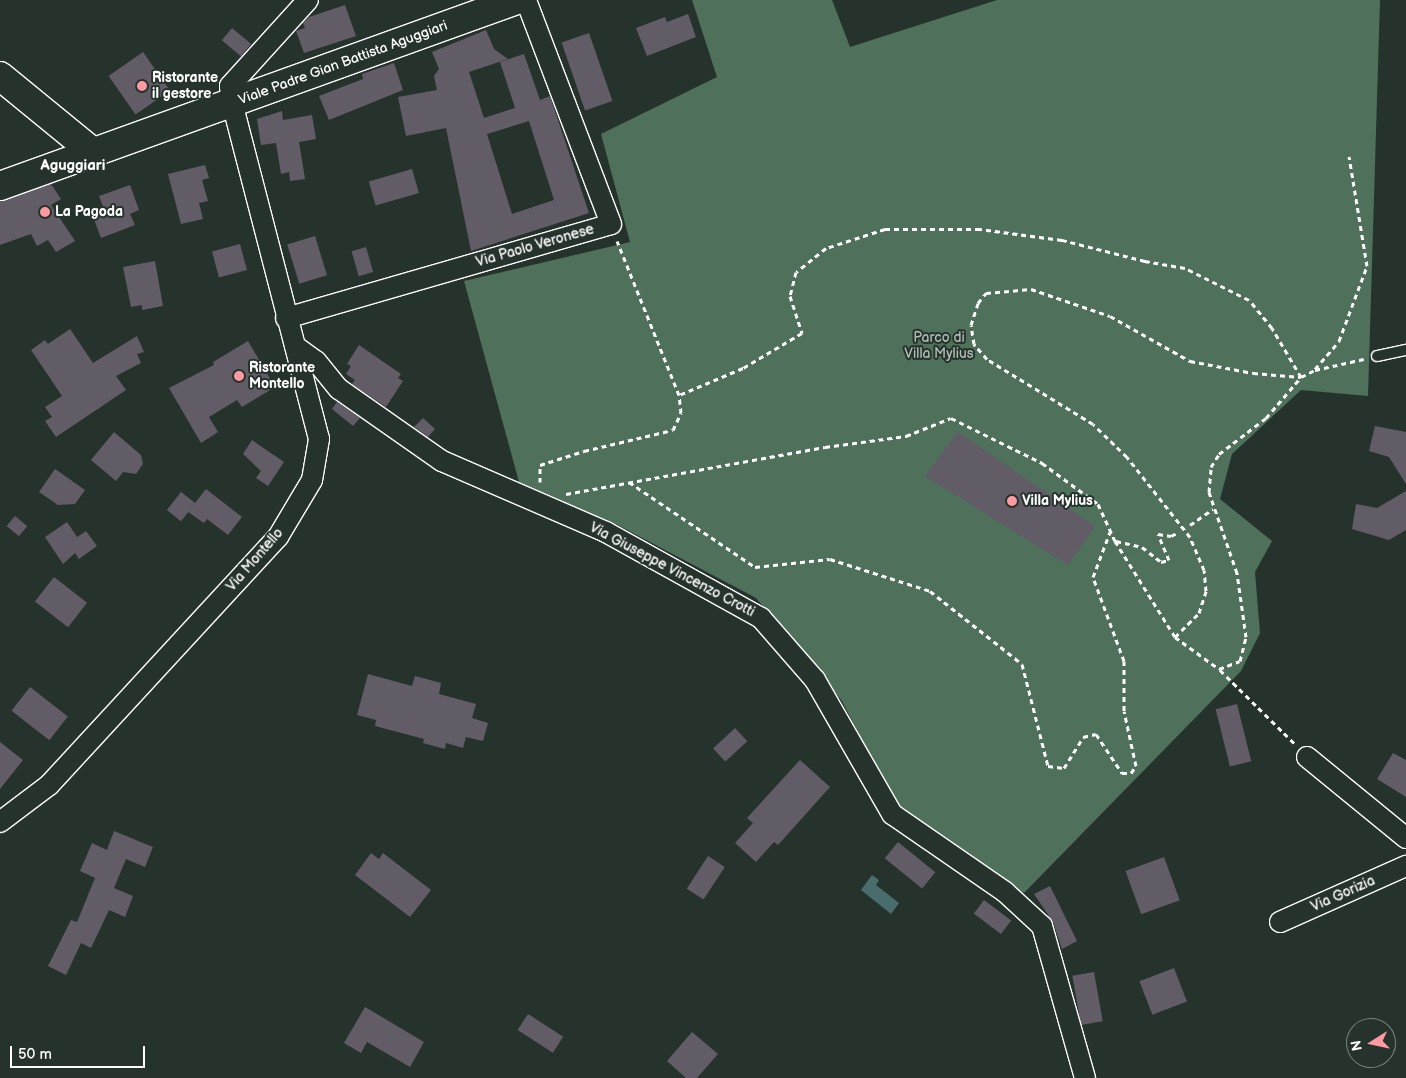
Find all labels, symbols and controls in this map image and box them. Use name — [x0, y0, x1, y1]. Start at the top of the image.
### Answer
street label: Viale Padre Gian Battista Aguggiari — [236, 17, 450, 109]
place label: Ristorante il gestore — [152, 70, 218, 102]
marker: Ristorante il gestore — [136, 80, 148, 92]
district label: Aguggiari — [40, 157, 106, 175]
place label: La Pagoda — [55, 204, 123, 220]
marker: La Pagoda — [39, 206, 51, 218]
street label: Via Paolo Veronese — [474, 221, 596, 271]
park label: Parco di Villa Mylius — [904, 330, 974, 362]
place label: Ristorante Montello — [249, 360, 315, 392]
marker: Ristorante Montello — [233, 370, 245, 382]
place label: Villa Mylius — [1022, 493, 1093, 509]
marker: Villa Mylius — [1006, 495, 1018, 507]
street label: Via Giuseppe Vincenzo Crotti — [586, 519, 758, 621]
street label: Via Montello — [223, 525, 287, 595]
street label: Via Gorizia — [1308, 872, 1378, 916]
north arrow — [1346, 1018, 1396, 1068]
scale bar — [12, 1036, 148, 1068]
text: N — [1347, 1039, 1366, 1052]
text: 50 m — [18, 1045, 52, 1064]

